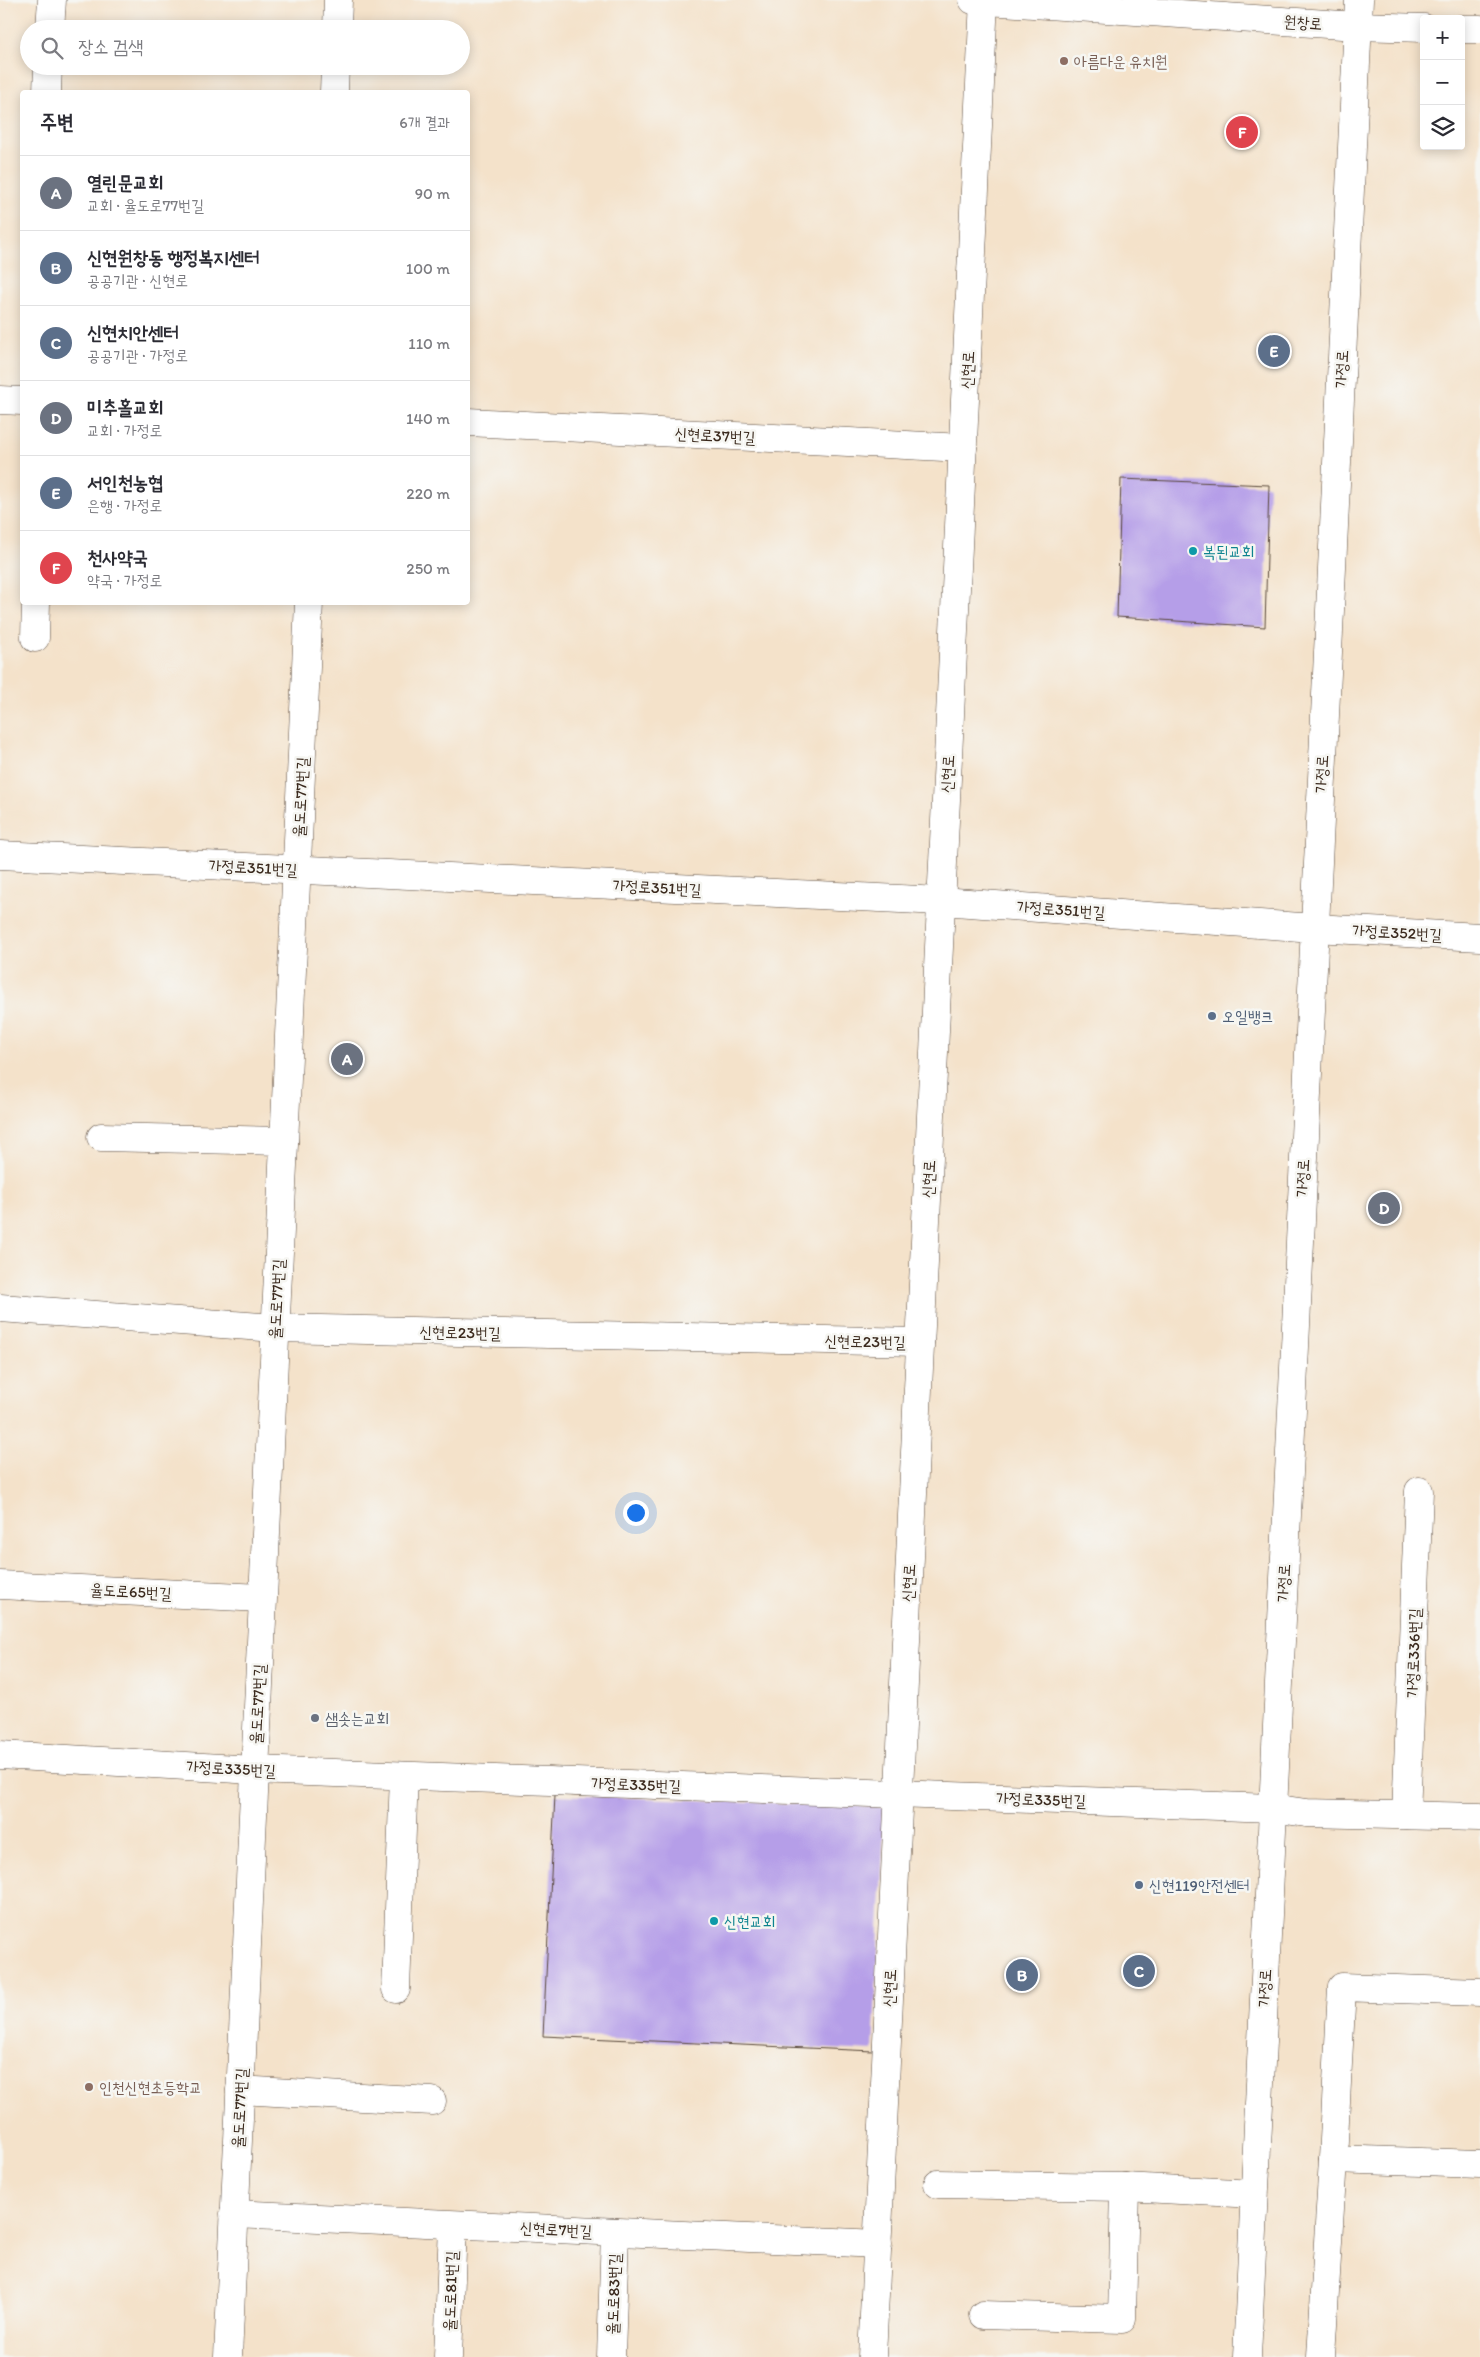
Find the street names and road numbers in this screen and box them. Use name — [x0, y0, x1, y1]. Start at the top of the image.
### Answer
street label: 원창로 — [1283, 12, 1323, 33]
street label: 가정로 — [1331, 349, 1352, 389]
street label: 신현로 — [957, 350, 978, 390]
street label: 신현로37번길 — [674, 424, 756, 447]
street label: 신현로 — [937, 754, 958, 794]
street label: 가정로 — [1311, 754, 1332, 794]
street label: 율도로77번길 — [289, 756, 312, 838]
street label: 가정로351번길 — [208, 856, 298, 879]
street label: 가정로351번길 — [612, 876, 702, 899]
street label: 가정로351번길 — [1016, 897, 1106, 922]
street label: 가정로352번길 — [1352, 921, 1442, 944]
street label: 가정로 — [1292, 1158, 1313, 1198]
street label: 신현로 — [918, 1159, 939, 1199]
street label: 율도로77번길 — [265, 1258, 288, 1340]
street label: 신현로23번길 — [419, 1322, 501, 1343]
street label: 신현로23번길 — [824, 1331, 906, 1352]
street label: 신현로 — [898, 1563, 919, 1603]
street label: 가정로 — [1273, 1563, 1294, 1603]
street label: 율도로65번길 — [90, 1580, 172, 1603]
street label: 가정로336번길 — [1402, 1607, 1425, 1698]
street label: 율도로77번길 — [246, 1663, 269, 1745]
street label: 가정로335번길 — [185, 1757, 277, 1780]
street label: 가정로335번길 — [591, 1773, 682, 1796]
street label: 가정로335번길 — [996, 1788, 1087, 1811]
street label: 신현로 — [879, 1968, 900, 2008]
street label: 가정로 — [1254, 1968, 1275, 2008]
street label: 율도로77번길 — [228, 2067, 251, 2149]
street label: 신현로7번길 — [519, 2218, 593, 2241]
street label: 율도로81번길 — [440, 2250, 461, 2332]
street label: 율도로83번길 — [603, 2253, 624, 2335]

